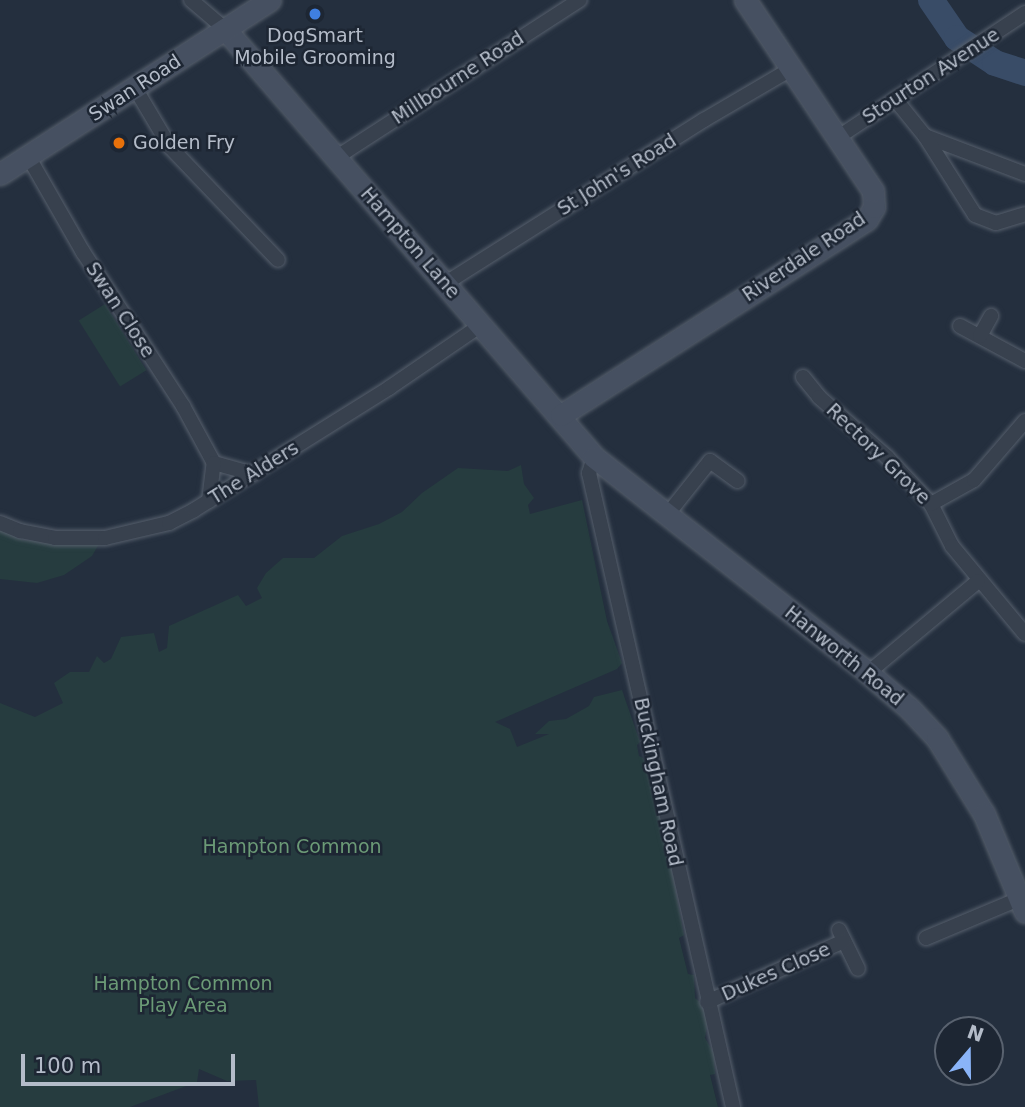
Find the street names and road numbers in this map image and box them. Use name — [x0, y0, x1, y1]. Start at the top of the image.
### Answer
street label: Stourton Avenue — [858, 23, 1004, 129]
street label: Millbourne Road — [388, 27, 528, 129]
street label: Swan Road — [85, 50, 185, 126]
street label: St John's Road — [553, 129, 681, 221]
street label: Hampton Lane — [356, 183, 464, 303]
street label: Riverdale Road — [738, 207, 870, 307]
street label: Swan Close — [81, 258, 159, 362]
street label: Rectory Grove — [821, 399, 935, 509]
street label: The Alders — [205, 437, 303, 509]
street label: Hanworth Road — [780, 601, 908, 711]
street label: Buckingham Road — [629, 696, 687, 868]
street label: Dukes Close — [718, 938, 834, 1006]

